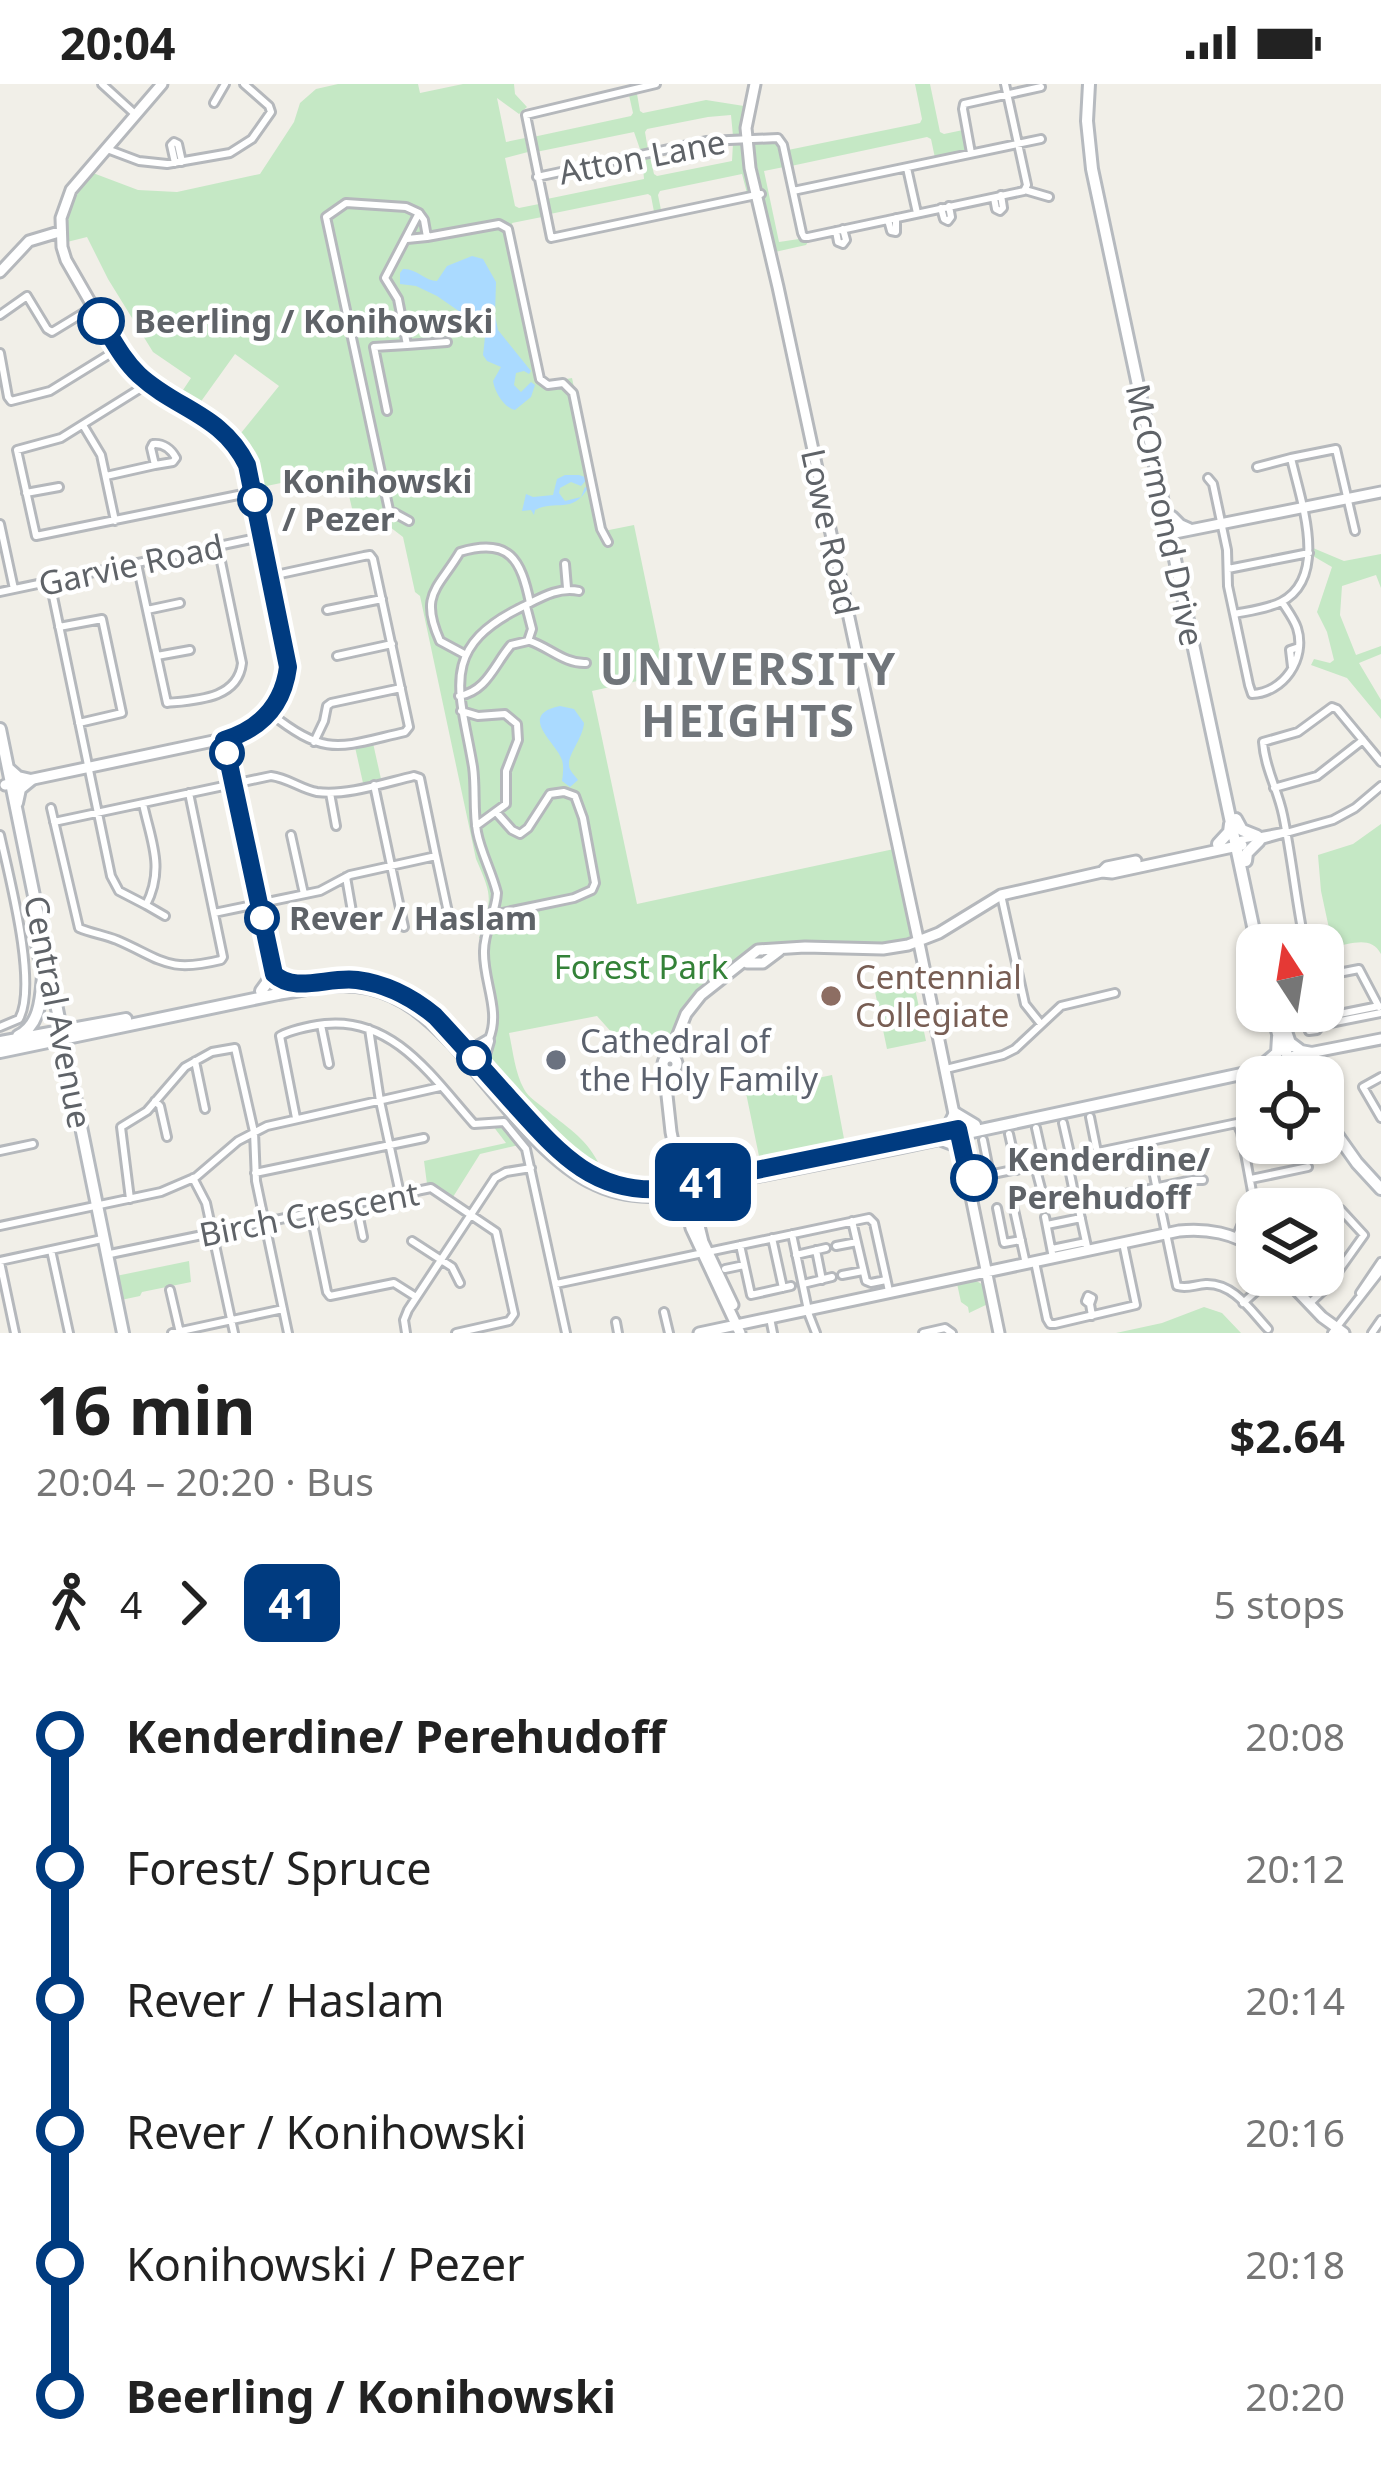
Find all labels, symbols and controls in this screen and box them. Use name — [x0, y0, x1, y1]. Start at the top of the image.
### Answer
text: 20:04 — [60, 12, 176, 73]
street label: Atton Lane — [555, 118, 729, 195]
place label: Beerling / Konihowski — [134, 298, 493, 343]
marker: Beerling / Konihowski — [79, 299, 123, 343]
street label: McOrmond Drive — [1116, 380, 1215, 650]
street label: Lowe Road — [791, 445, 870, 619]
place label: Konihowski / Pezer — [282, 458, 472, 541]
marker: Konihowski / Pezer — [239, 484, 271, 516]
street label: Garvie Road — [34, 523, 227, 606]
district label: UNIVERSITY HEIGHTS — [600, 637, 898, 750]
unlabelled marker — [211, 737, 243, 769]
street label: Central Avenue — [14, 892, 103, 1132]
place label: Rever / Haslam — [289, 895, 537, 940]
marker: Rever / Haslam — [246, 902, 278, 934]
north arrow — [1236, 924, 1344, 1032]
map controls — [1236, 924, 1344, 1296]
park label: Forest Park — [554, 944, 729, 989]
place label: Centennial Collegiate — [855, 954, 1022, 1037]
marker: Centennial Collegiate — [818, 983, 844, 1009]
place label: Cathedral of the Holy Family — [580, 1018, 818, 1101]
unlabelled marker — [458, 1042, 490, 1074]
marker: Cathedral of the Holy Family — [543, 1047, 569, 1073]
button: locate — [1236, 1056, 1344, 1164]
place label: Kenderdine/ Perehudoff — [1007, 1136, 1211, 1219]
line badge: 41 — [649, 1143, 757, 1221]
text: 41 — [679, 1153, 727, 1210]
marker: Kenderdine/ Perehudoff — [952, 1156, 996, 1200]
street label: Birch Crescent — [195, 1170, 423, 1257]
button: layers — [1236, 1188, 1344, 1296]
text: 16 min — [36, 1364, 256, 1454]
text: $2.64 — [1229, 1405, 1345, 1466]
text: 20:04 – 20:20 · Bus — [36, 1454, 374, 1507]
icon: walk — [36, 1570, 102, 1636]
icon: forward — [160, 1570, 226, 1636]
text: 41 — [268, 1574, 316, 1631]
text: 4 — [120, 1577, 142, 1630]
text: 5 stops — [1214, 1577, 1345, 1630]
text: Kenderdine/ Perehudoff — [126, 1705, 666, 1766]
text: 20:08 — [1245, 1709, 1345, 1762]
text: Forest/ Spruce — [126, 1837, 432, 1898]
text: 20:12 — [1245, 1841, 1345, 1894]
text: Rever / Haslam — [126, 1969, 445, 2030]
text: 20:14 — [1245, 1973, 1345, 2026]
text: Rever / Konihowski — [126, 2101, 527, 2162]
text: 20:16 — [1245, 2105, 1345, 2158]
text: Konihowski / Pezer — [126, 2233, 525, 2294]
text: 20:18 — [1245, 2237, 1345, 2290]
text: Beerling / Konihowski — [126, 2365, 616, 2426]
text: 20:20 — [1245, 2369, 1345, 2422]

